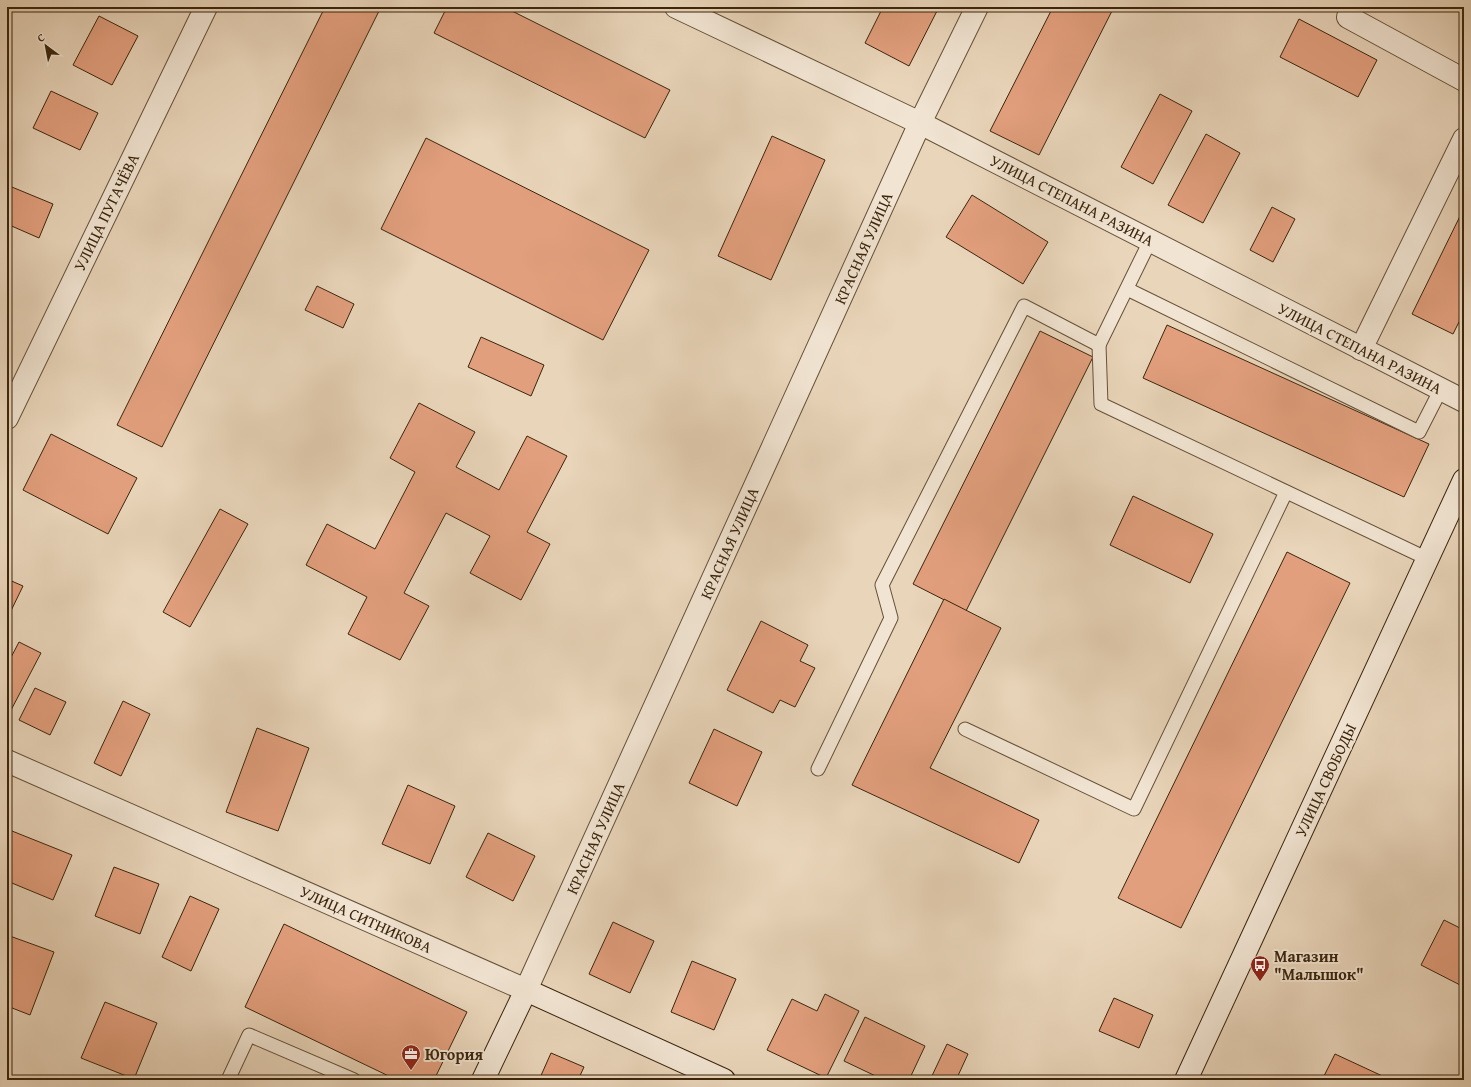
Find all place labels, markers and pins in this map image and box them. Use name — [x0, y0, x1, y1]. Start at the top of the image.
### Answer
place label: Магазин "Малышок" — [1274, 944, 1364, 986]
bus stop icon: Магазин "Малышок" — [1249, 954, 1271, 982]
place label: Югория — [425, 1042, 484, 1066]
office icon: Югория — [400, 1043, 422, 1071]

